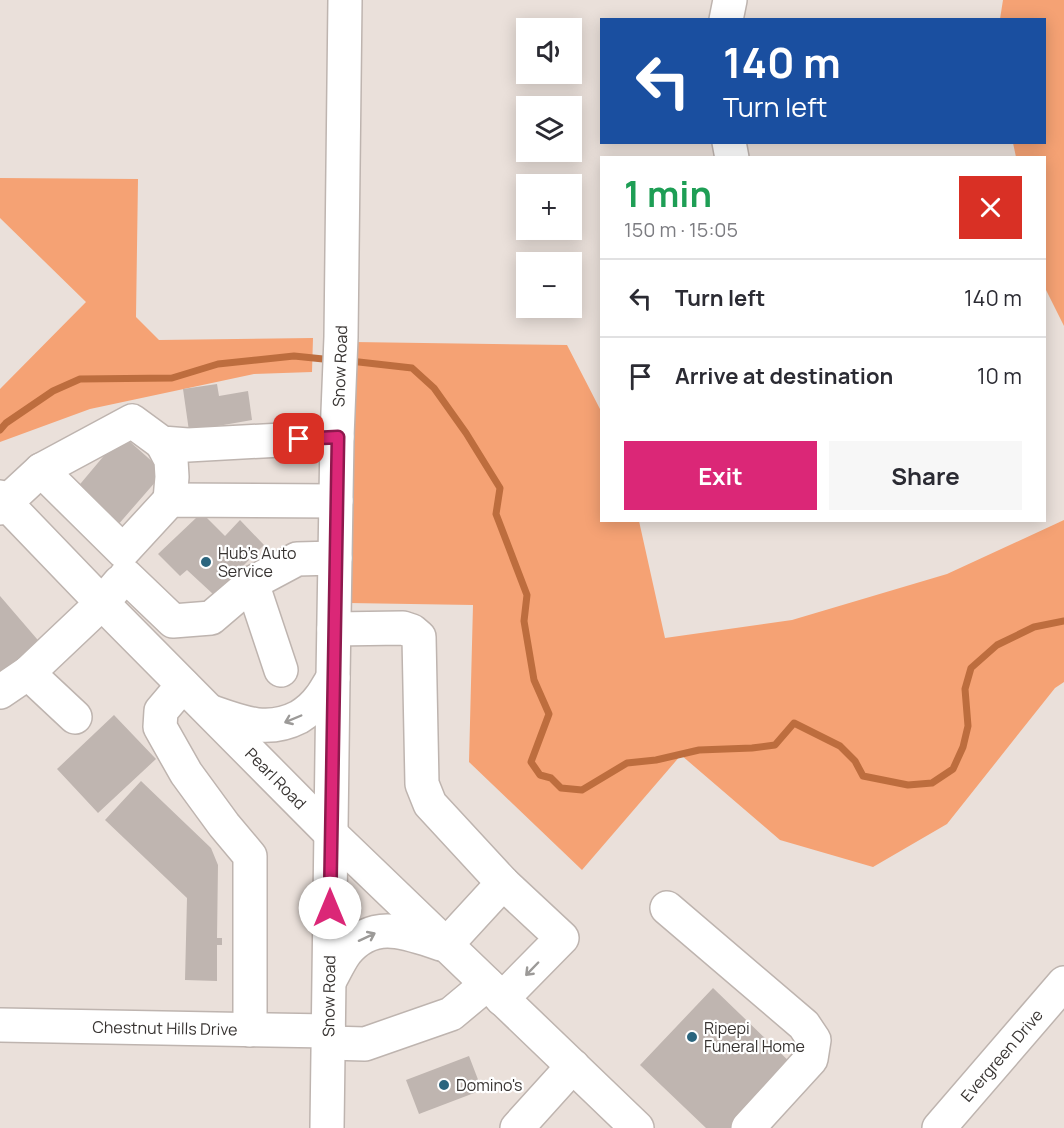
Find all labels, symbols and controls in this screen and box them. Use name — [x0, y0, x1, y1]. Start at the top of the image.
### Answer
map controls — [516, 18, 582, 318]
button: sound — [516, 18, 582, 84]
text: 140 m — [723, 33, 841, 91]
icon: left — [624, 42, 702, 120]
text: Turn left — [723, 88, 827, 125]
button: layers — [516, 96, 582, 162]
text: 1 min — [624, 169, 712, 218]
button: + — [516, 174, 582, 240]
button: close — [959, 176, 1022, 239]
text: 150 m · 15:05 — [624, 216, 738, 243]
button: − — [516, 252, 582, 318]
icon: left — [624, 282, 657, 315]
text: Turn left — [675, 283, 765, 313]
text: 140 m — [964, 283, 1022, 313]
street label: Snow Road — [327, 325, 352, 407]
icon: arrive — [624, 360, 657, 393]
text: Arrive at destination — [675, 361, 893, 391]
text: 10 m — [977, 361, 1022, 391]
pin — [273, 413, 324, 464]
icon: arrive — [282, 422, 315, 455]
button: Exit — [624, 441, 817, 510]
button: Share — [829, 441, 1022, 510]
place label: Hub's Auto Service — [218, 542, 297, 582]
marker: Hub's Auto Service — [199, 555, 213, 569]
one-way arrow — [284, 714, 303, 725]
street label: Pearl Road — [240, 743, 311, 814]
position arrow — [298, 876, 362, 940]
one-way arrow — [358, 931, 376, 942]
street label: Snow Road — [317, 955, 340, 1037]
one-way arrow — [525, 961, 539, 976]
street label: Evergreen Drive — [956, 1004, 1048, 1106]
street label: Chestnut Hills Drive — [92, 1016, 238, 1040]
place label: Ripepi Funeral Home — [704, 1017, 805, 1057]
marker: Ripepi Funeral Home — [685, 1030, 699, 1044]
place label: Domino's — [456, 1074, 522, 1096]
marker: Domino's — [437, 1078, 451, 1092]

